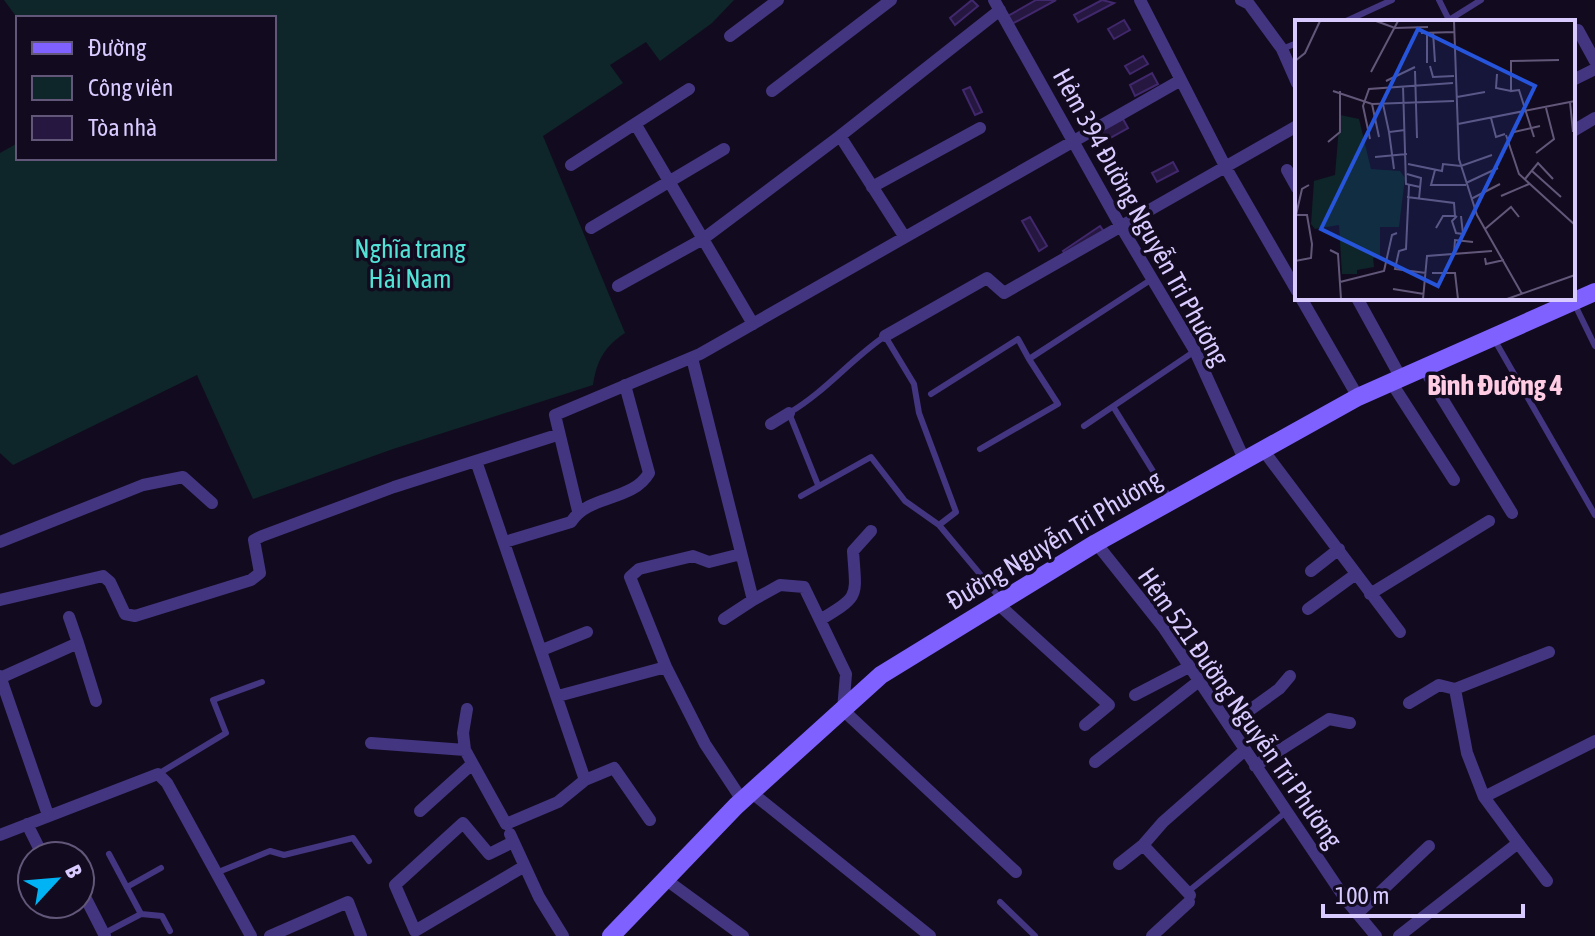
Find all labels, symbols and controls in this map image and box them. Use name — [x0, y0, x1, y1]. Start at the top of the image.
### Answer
legend — [16, 16, 276, 160]
inset map — [1295, 20, 1575, 300]
text: Đường — [88, 34, 147, 61]
street label: Hẻm 394 Đường Nguyễn Tri Phương — [1047, 63, 1236, 371]
text: Công viên — [88, 74, 173, 101]
text: Tòa nhà — [88, 114, 157, 141]
park label: Nghĩa trang Hải Nam — [354, 234, 466, 294]
district label: Bình Đường 4 — [1427, 369, 1563, 401]
street label: Đường Nguyễn Tri Phương — [941, 464, 1168, 616]
street label: Hẻm 521 Đường Nguyễn Tri Phương — [1132, 562, 1349, 854]
north arrow — [16, 840, 96, 920]
text: B — [60, 861, 88, 882]
scale bar — [1323, 868, 1523, 918]
text: 100 m — [1335, 882, 1389, 909]

